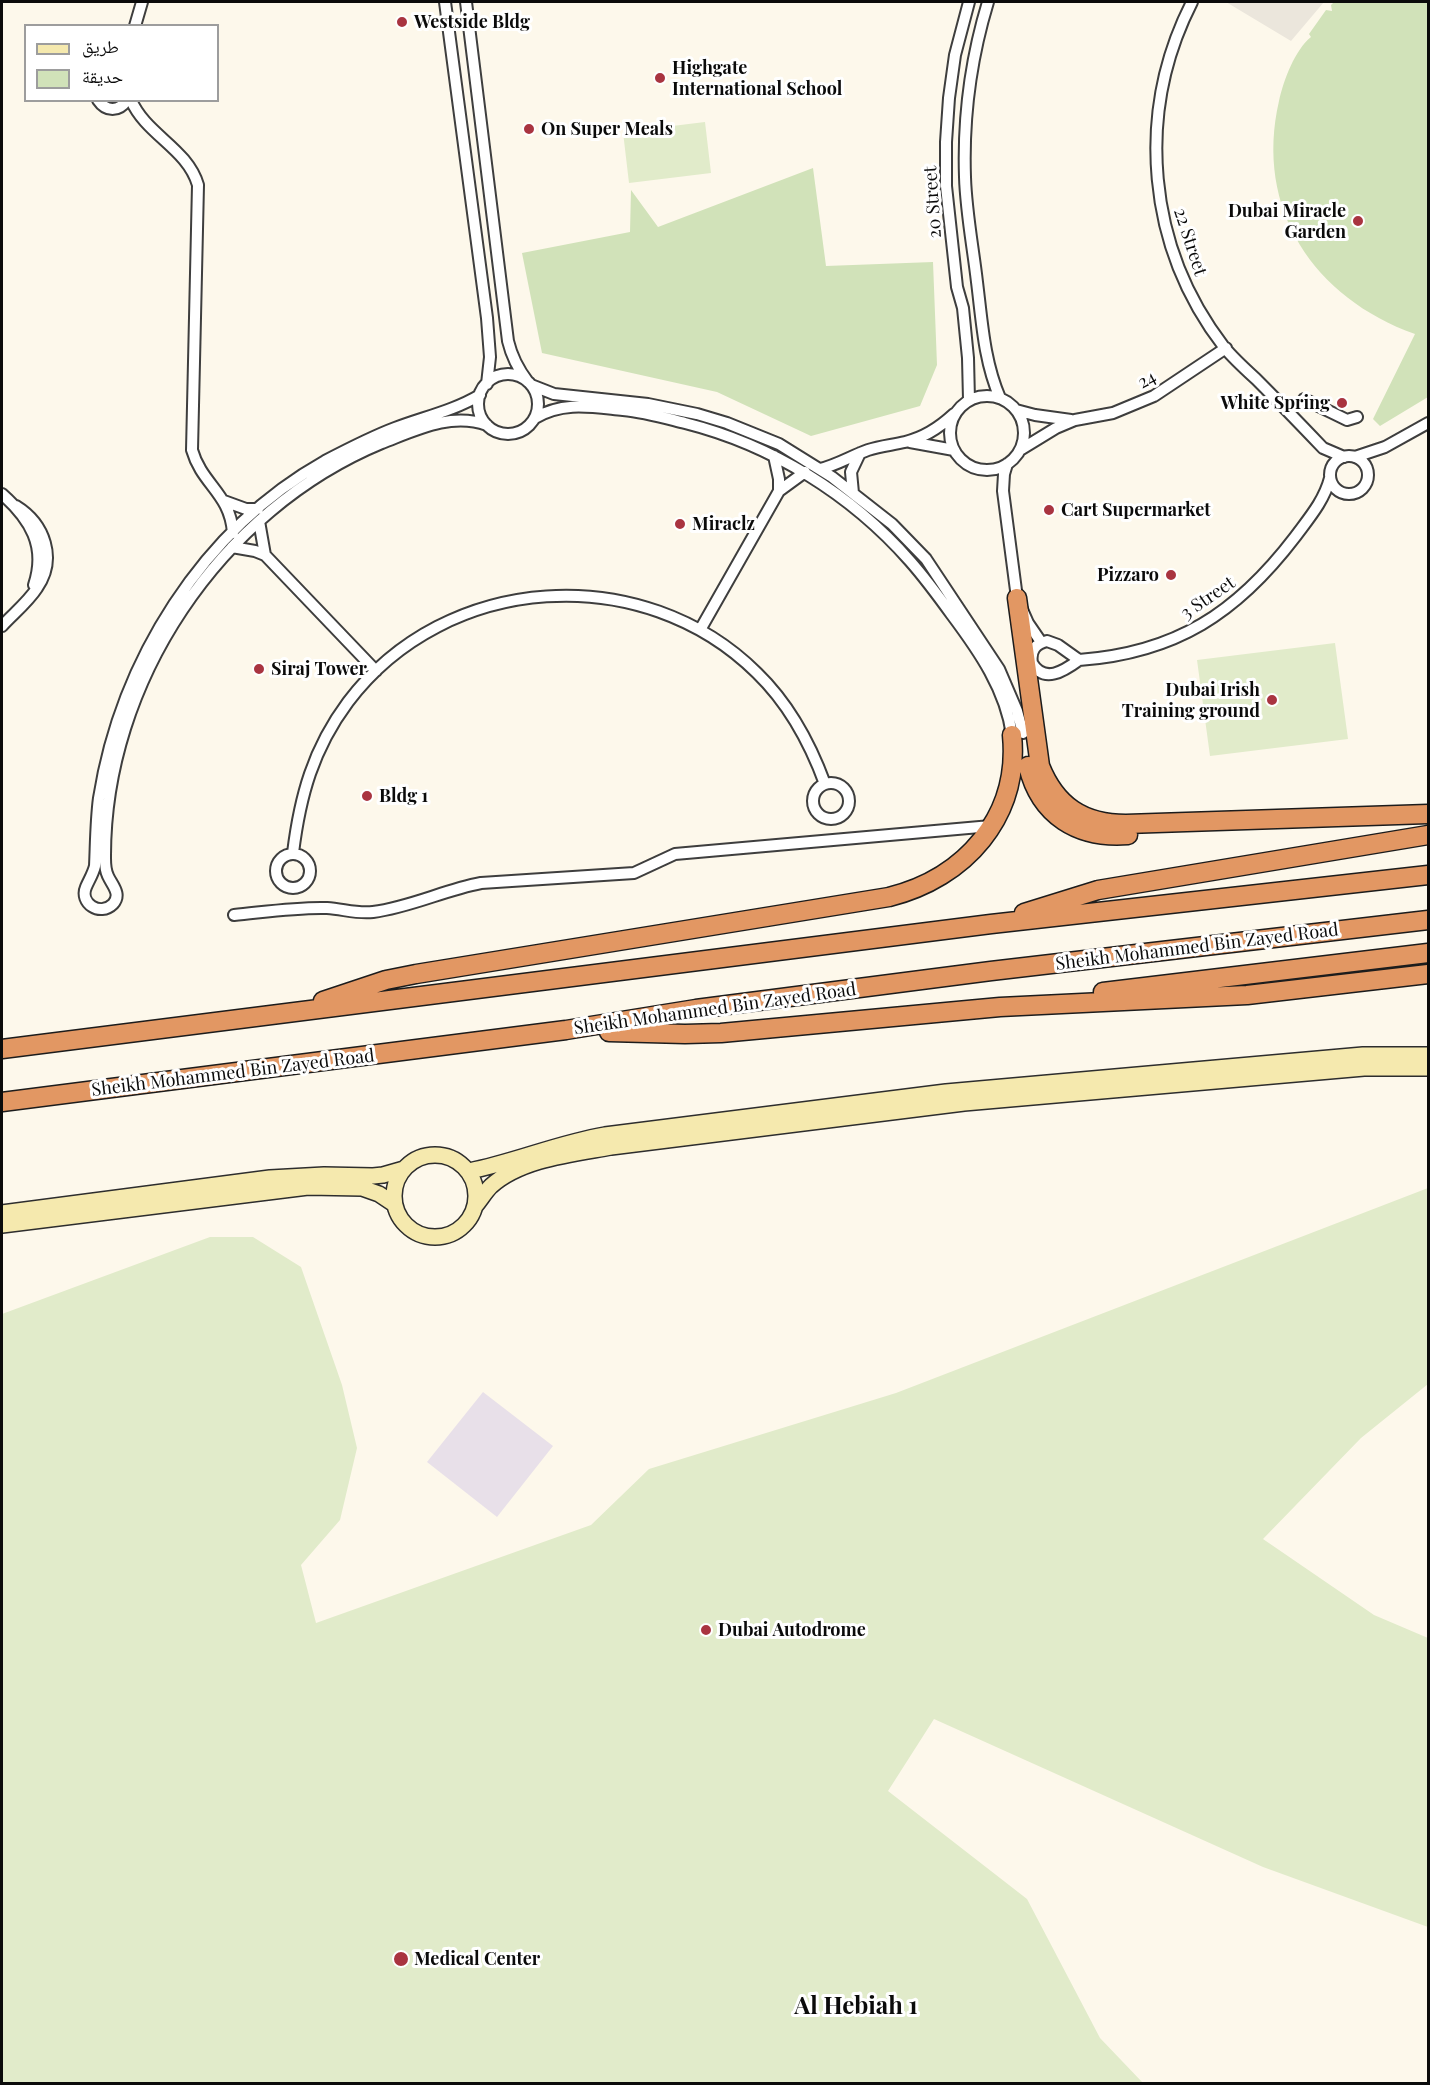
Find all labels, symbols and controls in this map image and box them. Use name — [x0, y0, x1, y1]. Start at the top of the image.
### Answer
place label: Westside Bldg — [414, 11, 530, 33]
marker: Westside Bldg — [395, 15, 409, 29]
legend — [24, 24, 219, 102]
text: طريق — [82, 34, 119, 58]
place label: Highgate International School — [672, 57, 842, 100]
text: حديقة — [82, 64, 123, 88]
marker: Highgate International School — [653, 71, 667, 85]
place label: On Super Meals — [541, 118, 673, 140]
marker: On Super Meals — [522, 122, 536, 136]
street label: 20 Street — [920, 165, 946, 239]
place label: Dubai Miracle Garden — [1228, 200, 1346, 242]
street label: 22 Street — [1169, 205, 1211, 279]
marker: Dubai Miracle Garden — [1351, 214, 1365, 228]
street label: 24 — [1134, 366, 1160, 394]
place label: White Spring — [1221, 392, 1330, 414]
marker: White Spring — [1335, 396, 1349, 410]
place label: Cart Supermarket — [1061, 499, 1211, 521]
marker: Cart Supermarket — [1042, 503, 1056, 517]
place label: Miraclz — [692, 513, 755, 535]
marker: Miraclz — [673, 517, 687, 531]
place label: Pizzaro — [1097, 564, 1159, 586]
marker: Pizzaro — [1164, 568, 1178, 582]
street label: 3 Street — [1177, 572, 1239, 624]
place label: Siraj Tower — [271, 658, 367, 680]
marker: Siraj Tower — [252, 662, 266, 676]
place label: Dubai Irish Training ground — [1122, 679, 1260, 722]
marker: Dubai Irish Training ground — [1265, 693, 1279, 707]
place label: Bldg 1 — [379, 785, 428, 807]
marker: Bldg 1 — [360, 789, 374, 803]
street label: Sheikh Mohammed Bin Zayed Road — [1054, 919, 1340, 975]
street label: Sheikh Mohammed Bin Zayed Road — [572, 978, 858, 1040]
street label: Sheikh Mohammed Bin Zayed Road — [90, 1045, 376, 1101]
place label: Dubai Autodrome — [718, 1619, 866, 1641]
marker: Dubai Autodrome — [699, 1623, 713, 1637]
place label: Medical Center — [414, 1948, 540, 1970]
marker: Medical Center — [392, 1950, 410, 1968]
district label: Al Hebiah 1 — [794, 1993, 918, 2021]

